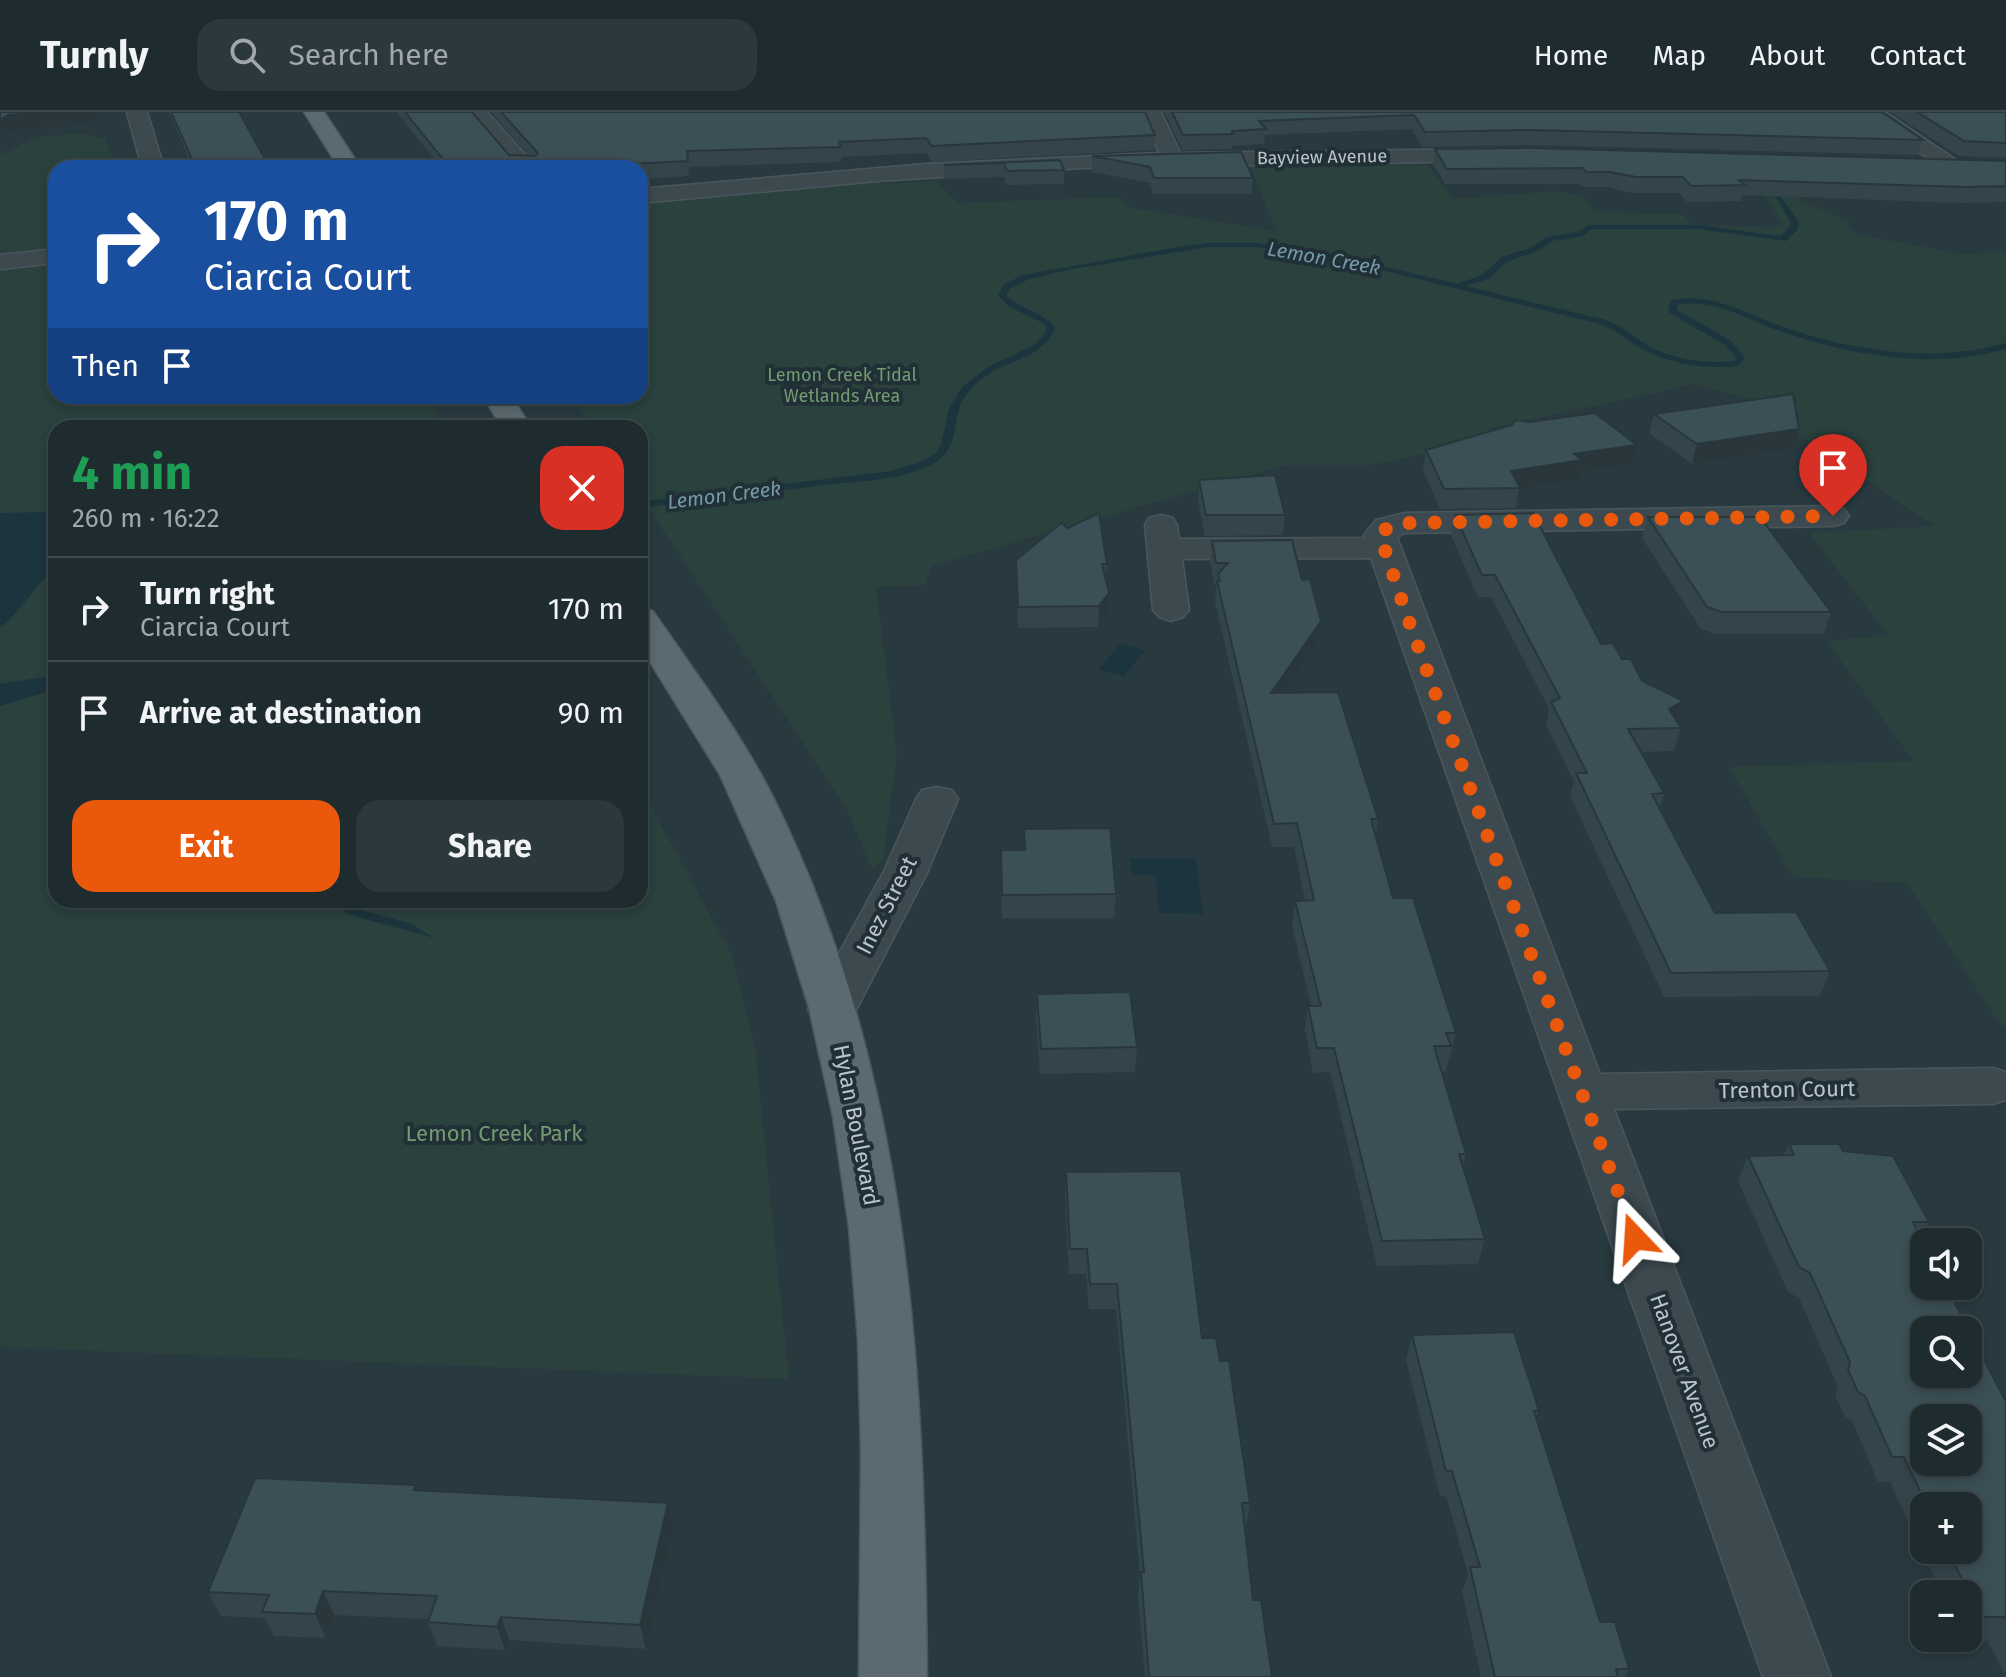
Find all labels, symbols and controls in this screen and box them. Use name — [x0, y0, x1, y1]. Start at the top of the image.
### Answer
search box — [197, 19, 757, 91]
text: Turnly — [40, 32, 149, 78]
icon: search — [225, 33, 269, 77]
text: Search here — [289, 37, 449, 73]
text: Home — [1534, 39, 1608, 72]
text: Map — [1652, 39, 1706, 72]
text: About — [1750, 39, 1825, 72]
text: Contact — [1869, 39, 1966, 72]
street label: Bayview Avenue — [1257, 145, 1387, 169]
text: 170 m — [204, 188, 349, 255]
icon: right — [72, 192, 176, 296]
water label: Lemon Creek — [1266, 236, 1382, 280]
text: Ciarcia Court — [204, 256, 412, 300]
icon: arrive — [155, 344, 199, 388]
text: Then — [72, 348, 139, 384]
park label: Lemon Creek Tidal Wetlands Area — [767, 364, 917, 407]
pin — [1799, 434, 1867, 516]
text: 4 min — [72, 444, 192, 502]
button: close — [540, 446, 624, 530]
icon: arrive — [1811, 446, 1855, 490]
water label: Lemon Creek — [666, 476, 782, 514]
text: 260 m · 16:22 — [72, 503, 220, 534]
text: Turn right — [140, 576, 275, 612]
icon: right — [72, 587, 116, 631]
text: 170 m — [548, 591, 624, 627]
text: Ciarcia Court — [140, 612, 290, 643]
icon: arrive — [72, 691, 116, 735]
text: Arrive at destination — [140, 695, 422, 731]
text: 90 m — [558, 695, 624, 731]
button: Exit — [72, 800, 340, 892]
button: Share — [356, 800, 624, 892]
street label: Inez Street — [850, 852, 923, 959]
street label: Hylan Boulevard — [828, 1042, 885, 1208]
street label: Trenton Court — [1718, 1075, 1856, 1104]
park label: Lemon Creek Park — [405, 1120, 583, 1147]
position arrow — [1593, 1196, 1677, 1280]
map controls — [1910, 1228, 1982, 1652]
button: sound — [1910, 1228, 1982, 1300]
street label: Hanover Avenue — [1644, 1290, 1725, 1452]
button: search — [1910, 1316, 1982, 1388]
button: layers — [1910, 1404, 1982, 1476]
button: + — [1910, 1492, 1982, 1564]
button: − — [1910, 1580, 1982, 1652]

